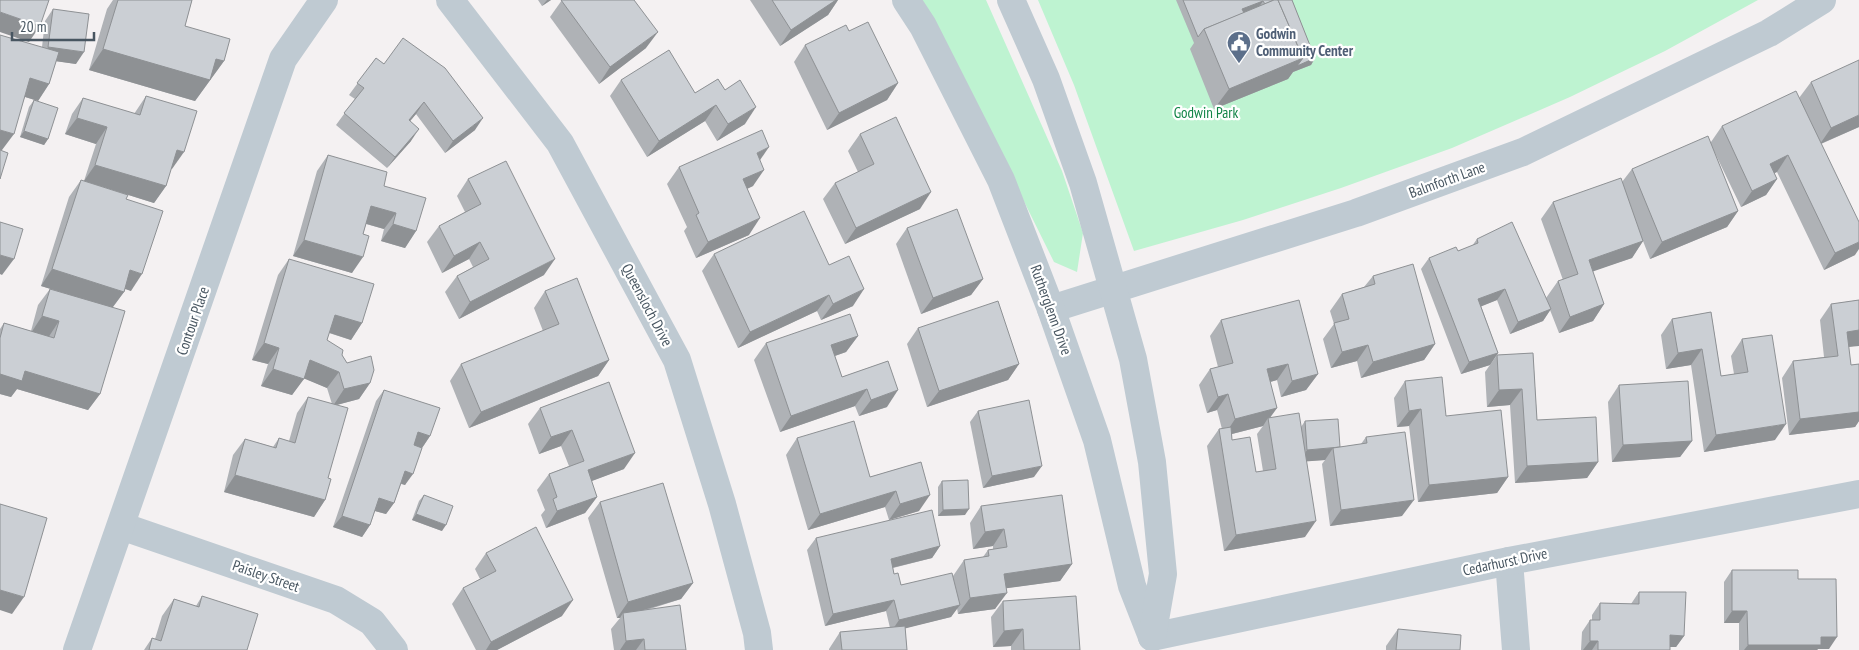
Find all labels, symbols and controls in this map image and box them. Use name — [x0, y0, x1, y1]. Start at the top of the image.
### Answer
scale bar — [12, 10, 95, 42]
text: 20 m — [20, 17, 46, 36]
place label: Godwin Community Center — [1256, 24, 1354, 60]
public building icon: Godwin Community Center — [1226, 30, 1252, 64]
park label: Godwin Park — [1174, 103, 1238, 122]
street label: Balmforth Lane — [1406, 157, 1488, 202]
street label: Queensloch Drive — [618, 260, 677, 349]
street label: Rutherglenn Drive — [1026, 262, 1077, 357]
street label: Contour Place — [172, 284, 213, 358]
street label: Cedarhurst Drive — [1461, 543, 1549, 580]
street label: Paisley Street — [230, 555, 302, 596]

